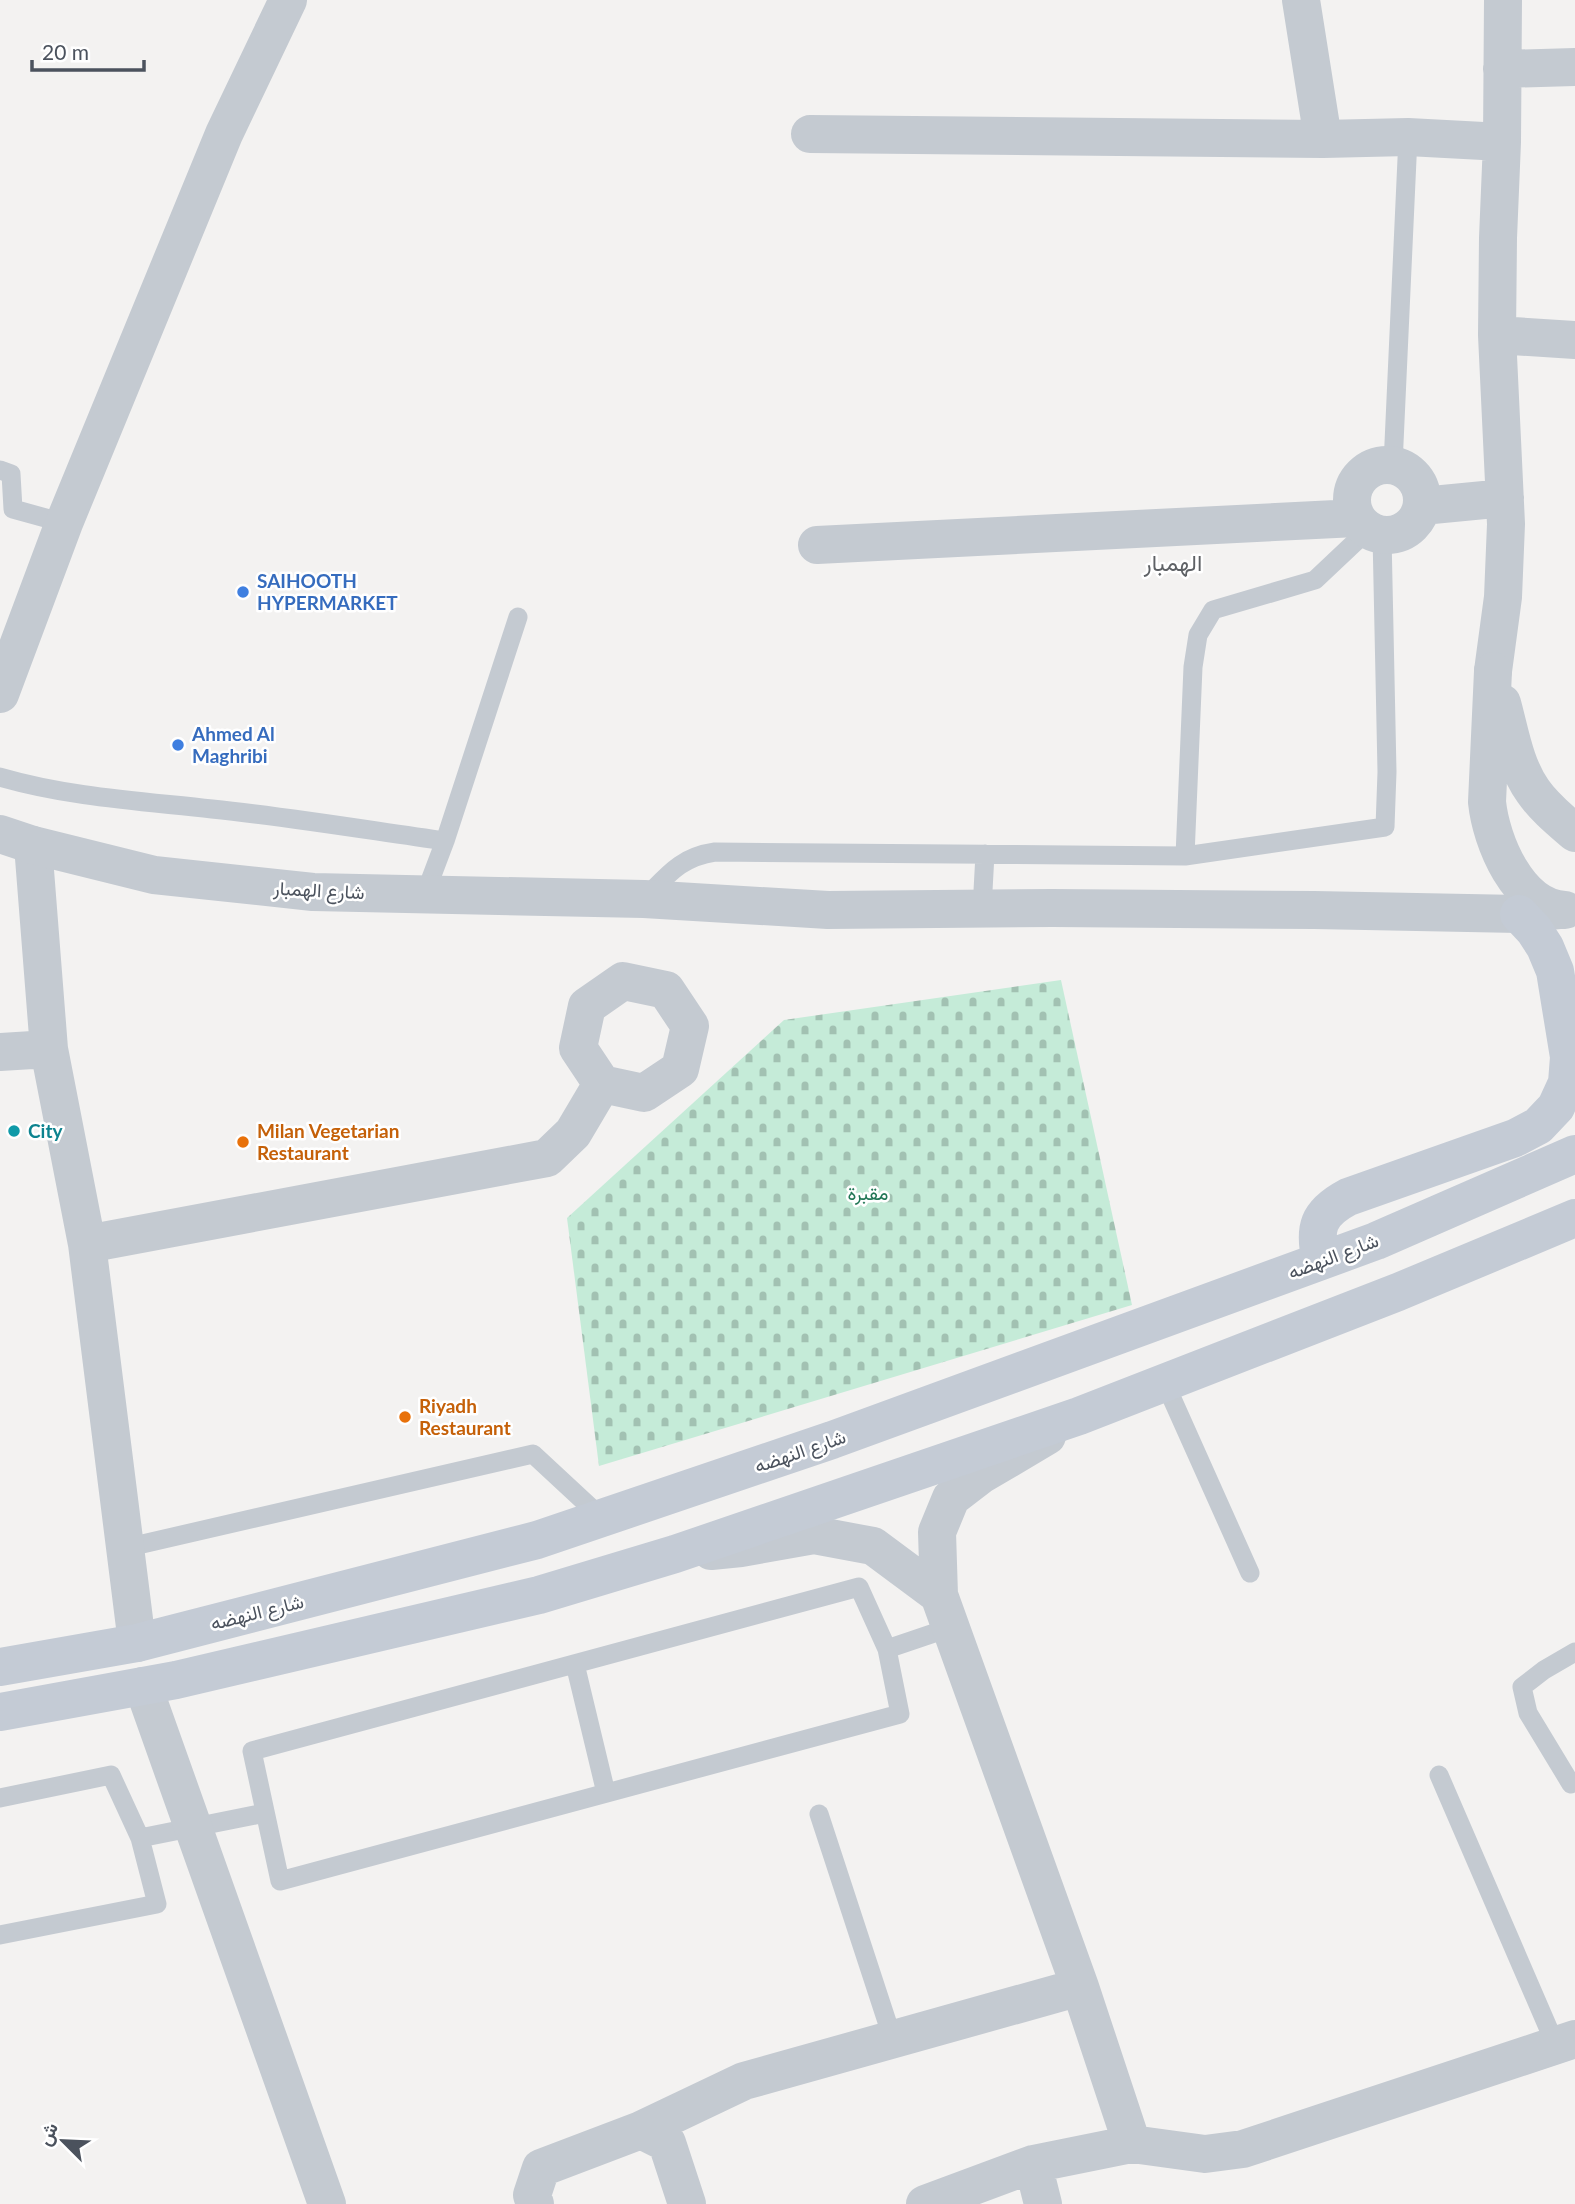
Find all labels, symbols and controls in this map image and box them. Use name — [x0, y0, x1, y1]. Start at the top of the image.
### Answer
scale bar — [32, 28, 144, 72]
text: 20 m — [42, 39, 89, 64]
district label: الهمبار — [1143, 548, 1202, 578]
place label: SAIHOOTH HYPERMARKET — [257, 569, 398, 614]
marker: SAIHOOTH HYPERMARKET — [235, 584, 251, 600]
place label: Ahmed Al Maghribi — [191, 722, 275, 767]
marker: Ahmed Al Maghribi — [170, 737, 186, 753]
street label: شارع الهمبار — [272, 876, 365, 905]
place label: City — [28, 1119, 63, 1142]
place label: Milan Vegetarian Restaurant — [257, 1119, 399, 1164]
marker: City — [6, 1123, 22, 1139]
marker: Milan Vegetarian Restaurant — [235, 1134, 251, 1150]
park label: مقبرة — [848, 1181, 888, 1205]
street label: شارع النهضه — [1284, 1228, 1382, 1285]
place label: Riyadh Restaurant — [419, 1394, 511, 1439]
marker: Riyadh Restaurant — [397, 1409, 413, 1425]
street label: شارع النهضه — [751, 1424, 849, 1479]
street label: شارع النهضه — [208, 1589, 306, 1636]
north arrow — [28, 2106, 98, 2176]
text: ش — [32, 2119, 63, 2149]

